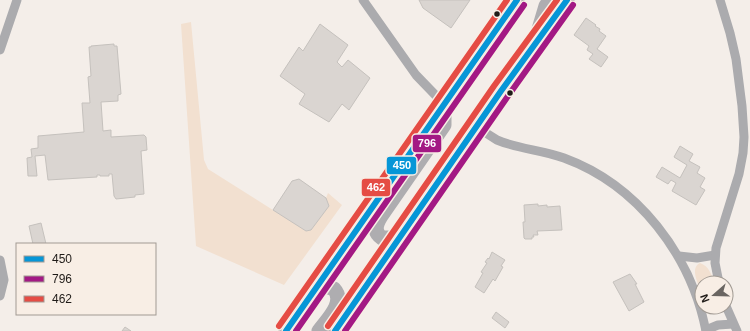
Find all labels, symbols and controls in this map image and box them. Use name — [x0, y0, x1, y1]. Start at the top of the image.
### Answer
unlabelled marker — [492, 9, 502, 19]
unlabelled marker — [505, 88, 515, 98]
line badge: 796 — [412, 134, 442, 153]
text: 796 — [418, 137, 436, 149]
line badge: 450 — [386, 156, 417, 175]
text: 450 — [393, 159, 411, 171]
line badge: 462 — [361, 178, 391, 197]
text: 462 — [367, 181, 385, 193]
legend — [16, 243, 156, 315]
text: 450 — [52, 252, 72, 266]
text: 796 — [52, 272, 72, 286]
north arrow — [694, 275, 734, 315]
text: 462 — [52, 292, 72, 306]
text: N — [698, 293, 712, 304]

